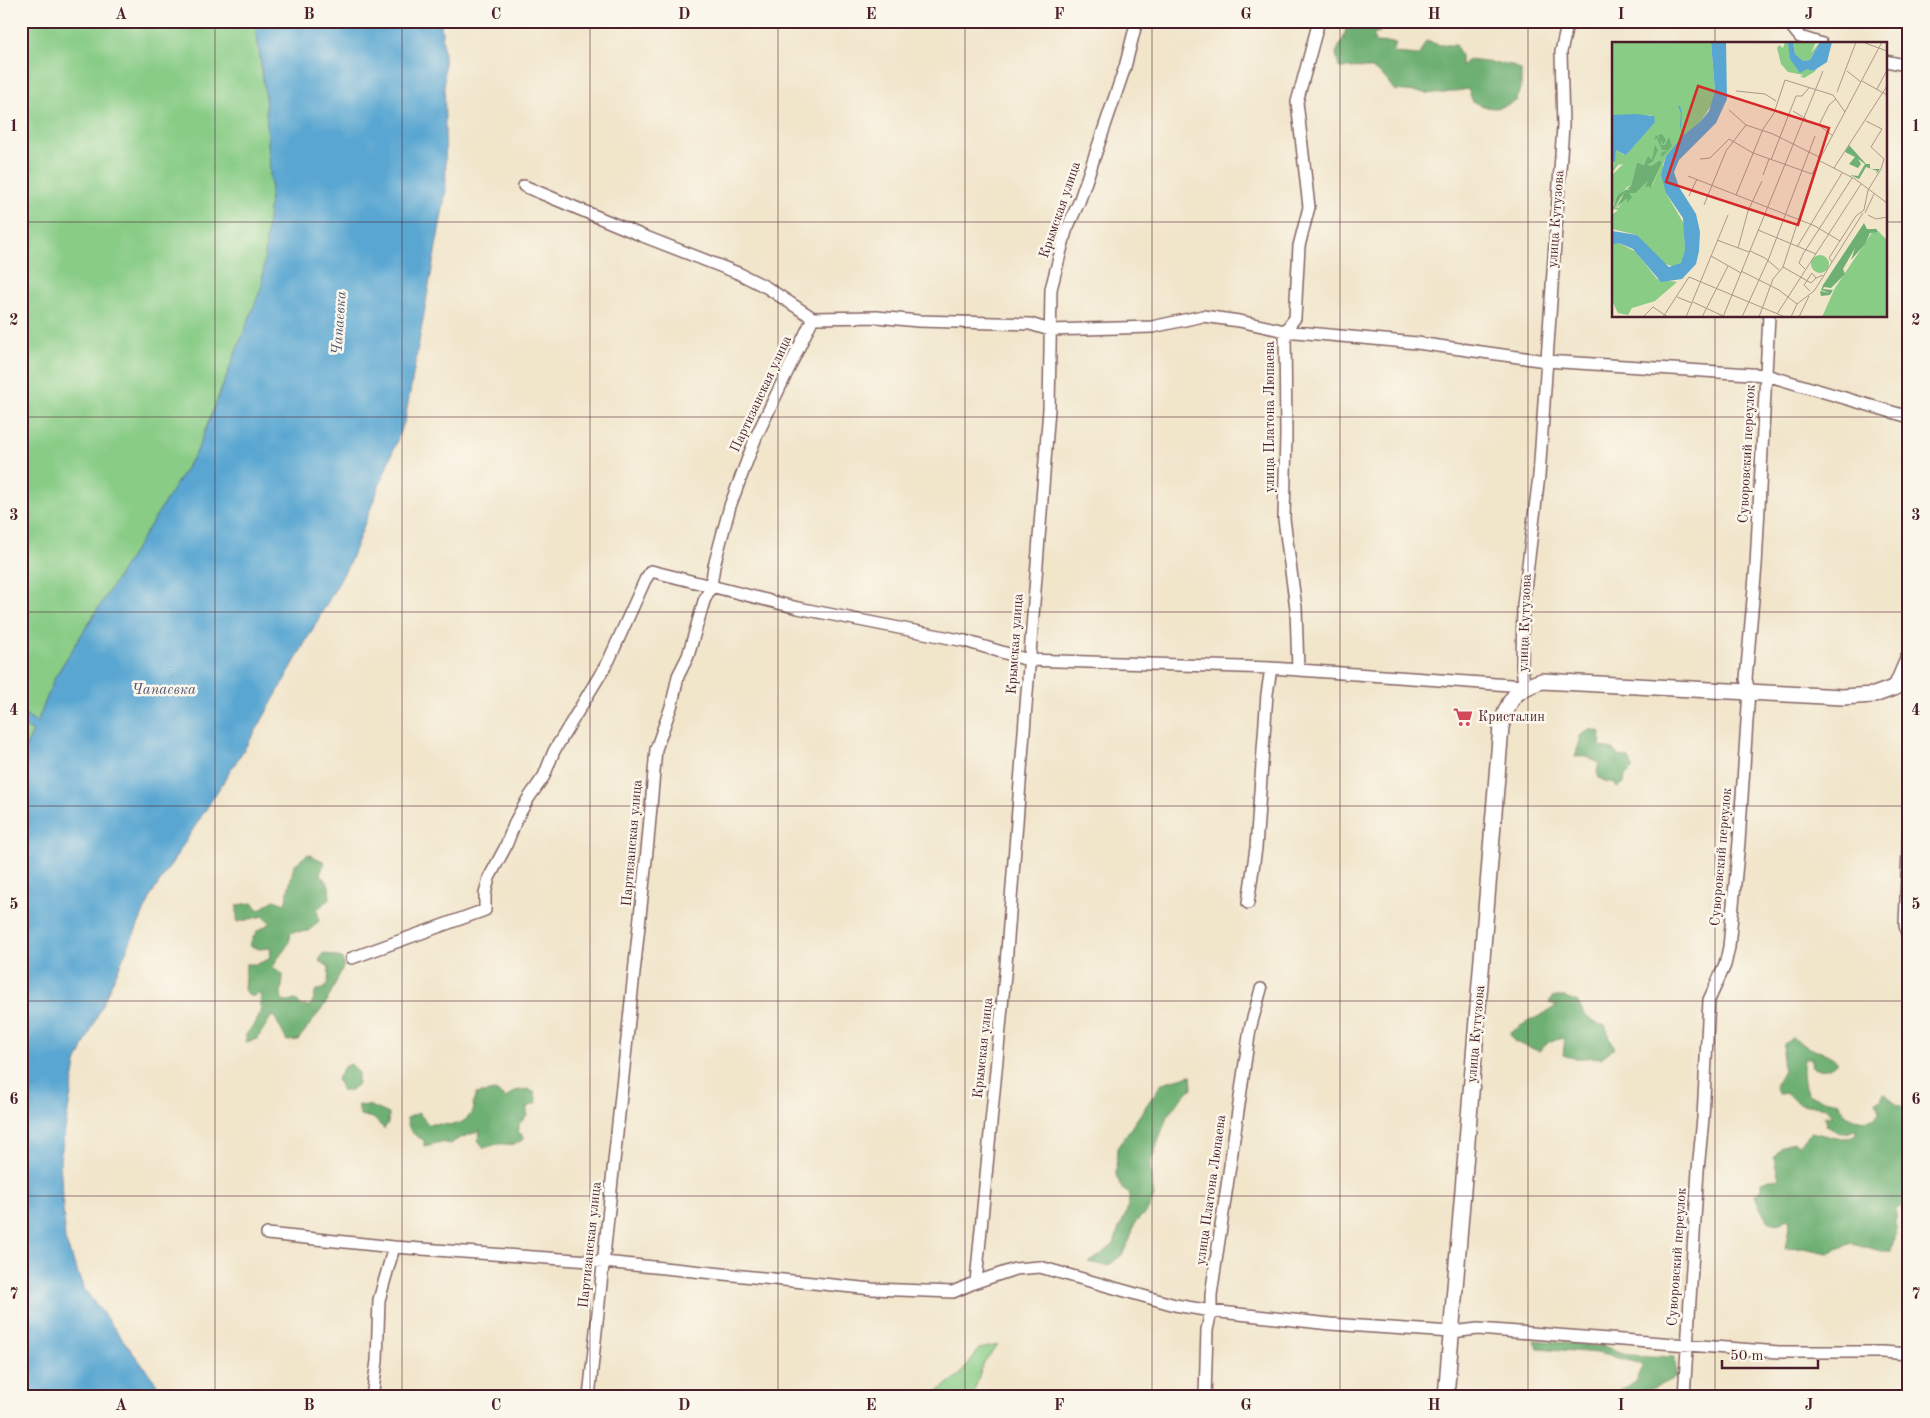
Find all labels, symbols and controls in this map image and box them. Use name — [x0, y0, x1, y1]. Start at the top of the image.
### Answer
text: A — [115, 7, 127, 23]
text: B — [303, 7, 315, 23]
text: C — [491, 7, 501, 23]
text: D — [678, 7, 690, 23]
text: E — [865, 7, 877, 23]
text: F — [1054, 7, 1065, 23]
text: G — [1240, 7, 1252, 23]
text: H — [1427, 7, 1441, 23]
text: I — [1617, 7, 1625, 23]
text: J — [1805, 7, 1814, 23]
inset map — [1612, 42, 1888, 318]
text: 1 — [9, 119, 19, 135]
text: 1 — [1911, 119, 1921, 135]
street label: Крымская улица — [1037, 160, 1083, 260]
street label: улица Кутузова — [1546, 170, 1566, 268]
water label: Чапаевка — [330, 290, 350, 356]
text: 2 — [9, 313, 19, 329]
text: 2 — [1911, 313, 1921, 329]
street label: Партизанская улица — [728, 333, 794, 455]
street label: улица Платона Люпаева — [1263, 341, 1277, 493]
street label: Суворовский переулок — [1736, 384, 1758, 524]
text: 3 — [9, 508, 19, 524]
text: 3 — [1911, 508, 1921, 524]
street label: улица Кутузова — [1516, 574, 1534, 672]
street label: Крымская улица — [1004, 593, 1026, 695]
water label: Чапаевка — [132, 683, 196, 698]
text: 4 — [9, 703, 19, 719]
text: 4 — [1911, 703, 1921, 719]
supermarket icon: Кристалин — [1452, 706, 1474, 728]
place label: Кристалин — [1478, 710, 1545, 724]
street label: Партизанская улица — [619, 779, 645, 907]
street label: Суворовский переулок — [1708, 787, 1734, 927]
text: 5 — [9, 897, 19, 913]
text: 5 — [1911, 897, 1921, 913]
street label: улица Кутузова — [1465, 984, 1487, 1083]
street label: Крымская улица — [971, 997, 995, 1099]
text: 6 — [9, 1092, 19, 1108]
text: 6 — [1911, 1092, 1921, 1108]
street label: улица Платона Люпаева — [1194, 1114, 1228, 1266]
street label: Партизанская улица — [576, 1181, 604, 1309]
street label: Суворовский переулок — [1665, 1187, 1689, 1327]
text: 7 — [9, 1287, 19, 1303]
text: 7 — [1911, 1287, 1921, 1303]
scale bar — [1722, 1338, 1819, 1370]
text: 50 m — [1730, 1349, 1764, 1364]
text: A — [115, 1398, 127, 1414]
text: B — [303, 1398, 315, 1414]
text: C — [491, 1398, 501, 1414]
text: D — [678, 1398, 690, 1414]
text: E — [865, 1398, 877, 1414]
text: F — [1054, 1398, 1065, 1414]
text: G — [1240, 1398, 1252, 1414]
text: H — [1427, 1398, 1441, 1414]
text: I — [1617, 1398, 1625, 1414]
text: J — [1805, 1398, 1814, 1414]

